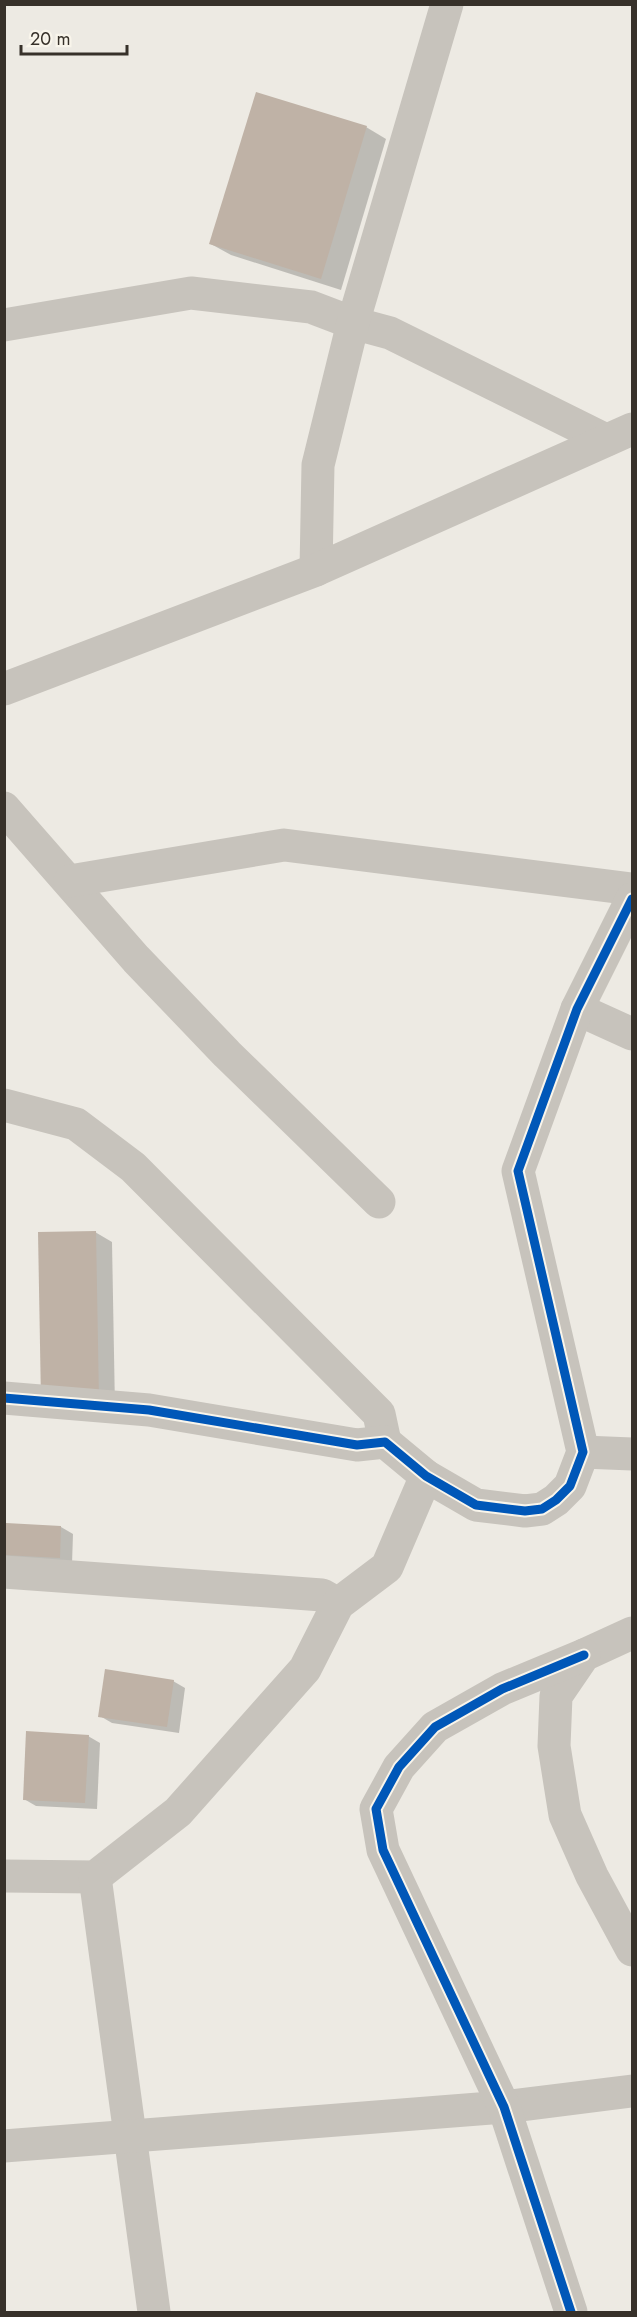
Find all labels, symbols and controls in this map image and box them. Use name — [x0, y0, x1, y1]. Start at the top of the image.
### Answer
scale bar — [21, 18, 128, 56]
text: 20 m — [30, 26, 70, 52]

